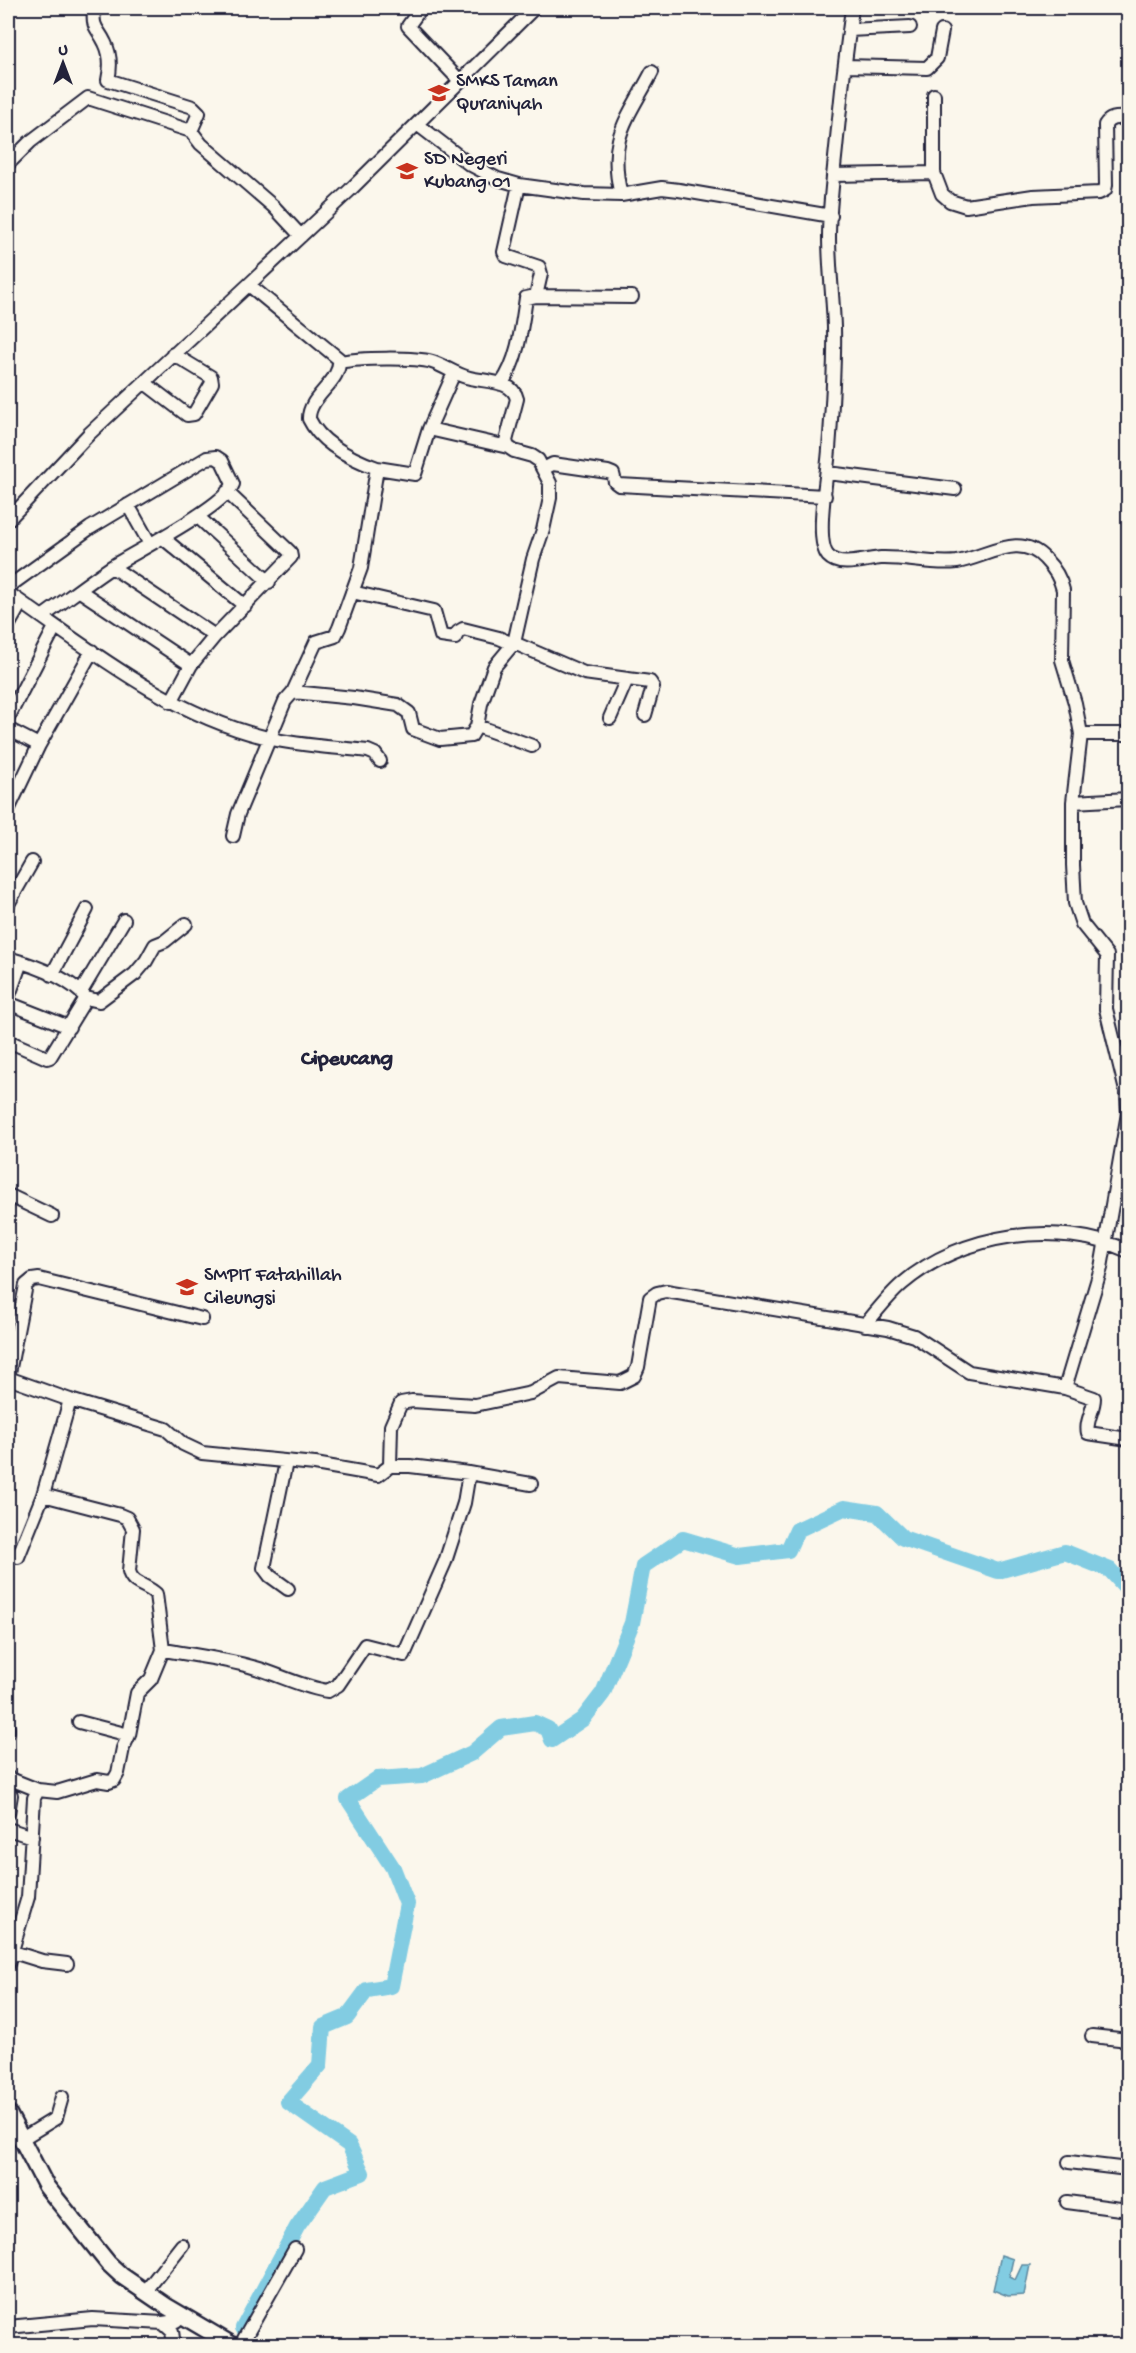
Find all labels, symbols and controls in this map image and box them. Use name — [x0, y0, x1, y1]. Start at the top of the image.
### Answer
north arrow — [33, 33, 93, 93]
text: U — [58, 42, 68, 61]
place label: SMKS Taman Quraniyah — [456, 71, 558, 117]
school or university icon: SMKS Taman Quraniyah — [427, 81, 451, 105]
place label: SD Negeri Kubang 01 — [424, 149, 511, 195]
school or university icon: SD Negeri Kubang 01 — [395, 159, 419, 183]
district label: Cipeucang — [300, 1047, 393, 1073]
place label: SMPIT Fatahillah Cileungsi — [204, 1265, 342, 1311]
school or university icon: SMPIT Fatahillah Cileungsi — [175, 1275, 199, 1299]

